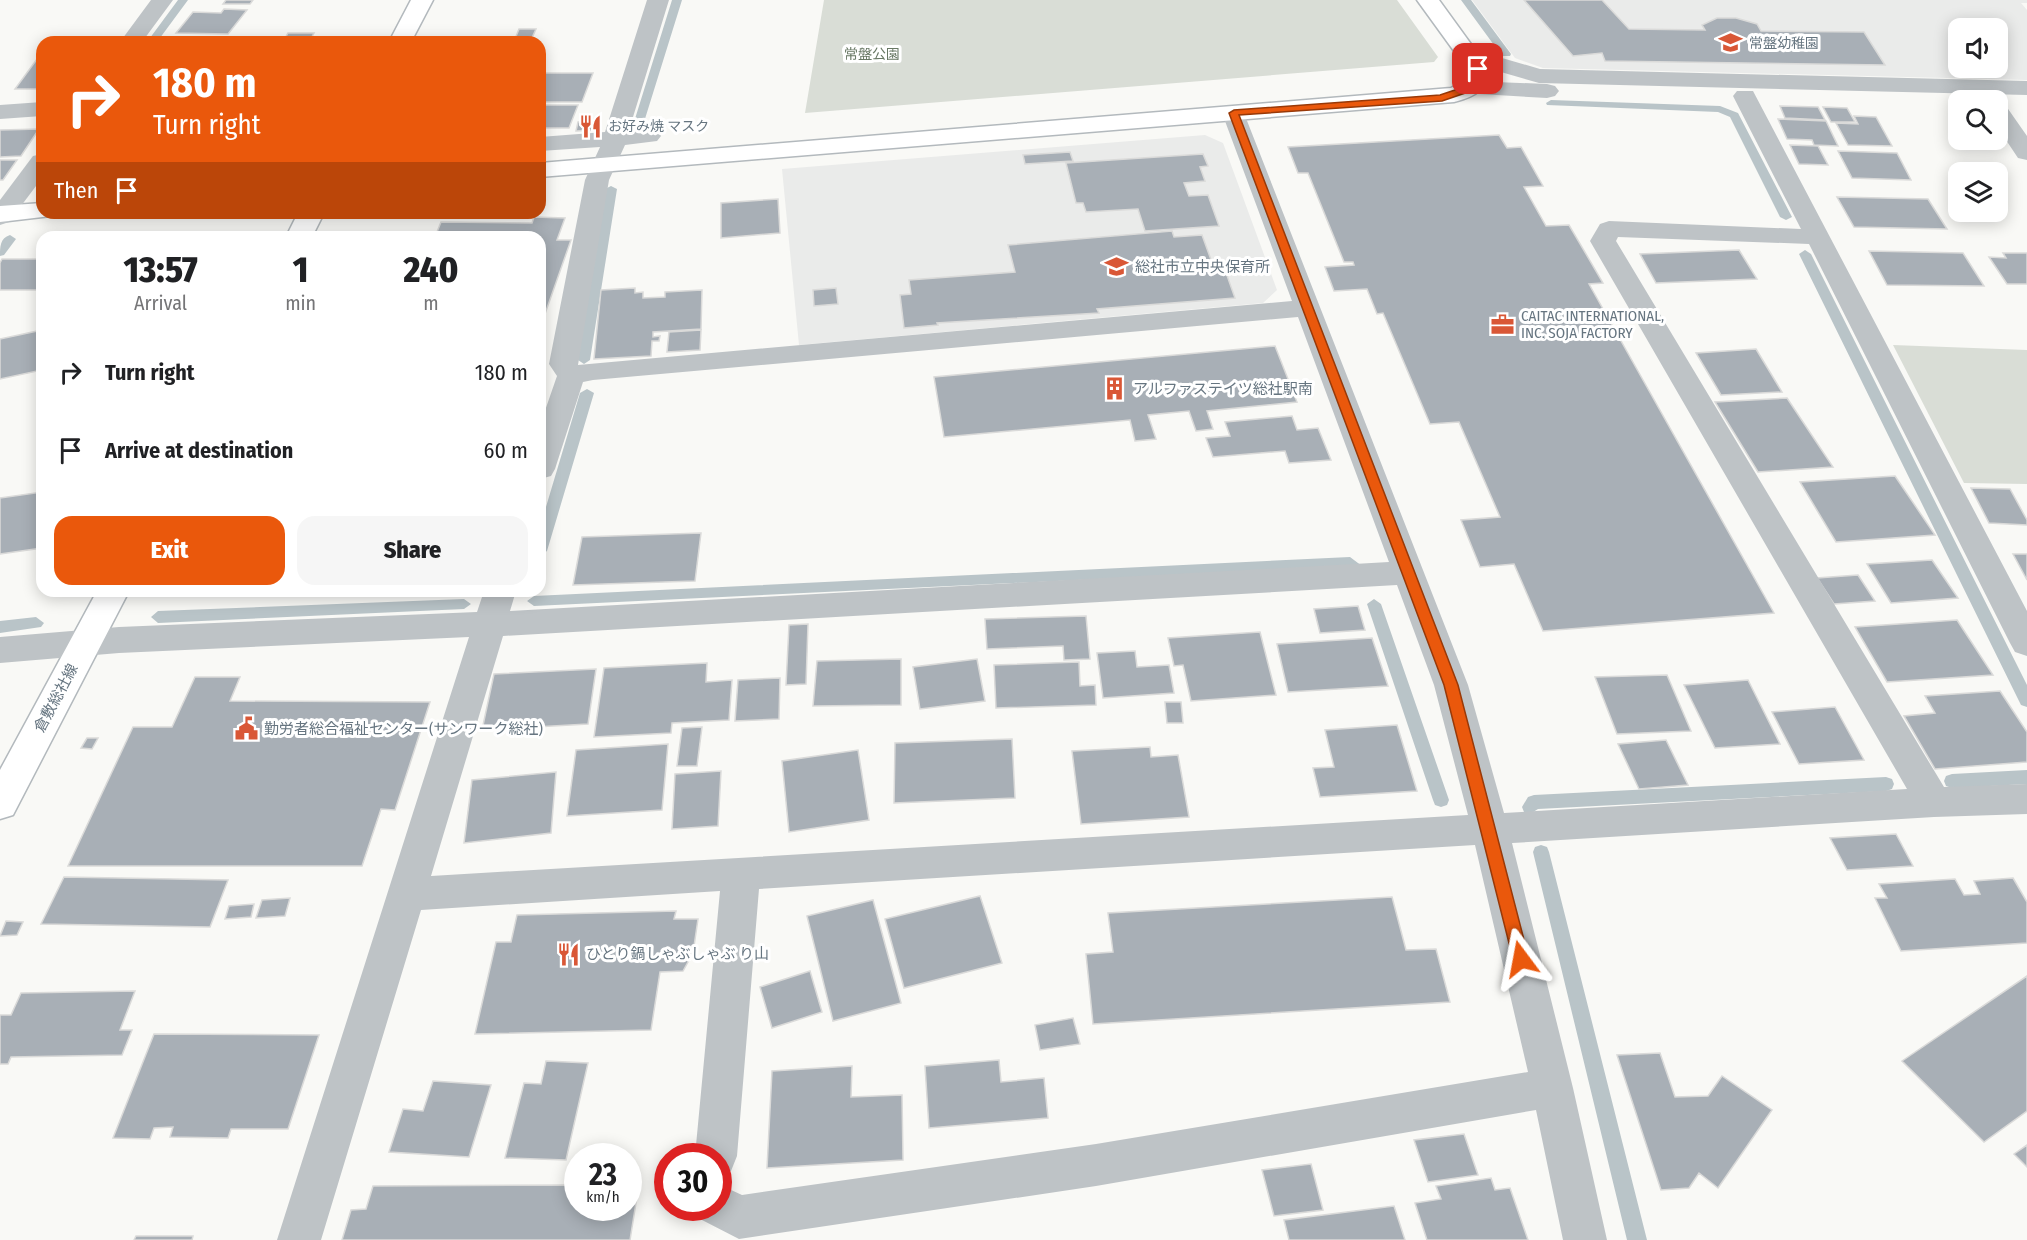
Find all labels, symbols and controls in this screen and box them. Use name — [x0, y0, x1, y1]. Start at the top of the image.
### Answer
map controls — [1948, 18, 2008, 222]
button: sound — [1948, 18, 2008, 78]
school or university icon: 常盤幼稚園 — [1718, 30, 1744, 56]
place label: 常盤幼稚園 — [1749, 35, 1819, 52]
pin — [1452, 43, 1503, 94]
park label: 常盤公園 — [844, 46, 900, 63]
icon: arrive — [1461, 52, 1494, 85]
text: 180 m — [153, 58, 257, 108]
icon: right — [54, 60, 132, 138]
button: search — [1948, 90, 2008, 150]
text: Turn right — [153, 109, 261, 141]
restaurant icon: お好み焼 マスク — [577, 113, 603, 139]
place label: お好み焼 マスク — [608, 118, 709, 135]
button: layers — [1948, 162, 2008, 222]
icon: arrive — [110, 174, 143, 207]
text: Then — [54, 177, 98, 204]
text: 13:57 — [123, 248, 198, 292]
text: 1 — [293, 248, 308, 292]
text: 240 — [404, 248, 459, 292]
school or university icon: 総社市立中央保育所 — [1104, 254, 1130, 280]
place label: 総社市立中央保育所 — [1135, 258, 1270, 276]
text: Arrival — [134, 291, 187, 315]
text: min — [285, 291, 316, 315]
text: m — [423, 291, 439, 315]
place label: CAITAC INTERNATIONAL, INC. SOJA FACTORY — [1521, 307, 1664, 342]
office icon: CAITAC INTERNATIONAL, INC. SOJA FACTORY — [1490, 312, 1516, 338]
icon: right — [54, 356, 87, 389]
text: Turn right — [105, 359, 194, 386]
text: 180 m — [475, 359, 528, 386]
building icon: アルファステイツ総社駅南 — [1102, 376, 1128, 402]
place label: アルファステイツ総社駅南 — [1133, 380, 1313, 398]
icon: arrive — [54, 434, 87, 467]
text: Arrive at destination — [105, 437, 293, 464]
text: 60 m — [484, 437, 528, 464]
button: Exit — [54, 516, 285, 585]
button: Share — [297, 516, 528, 585]
street label: 倉敷総社線 — [30, 661, 82, 735]
public building icon: 勤労者総合福祉センター(サンワーク総社) — [233, 716, 259, 742]
place label: 勤労者総合福祉センター(サンワーク総社) — [264, 720, 543, 738]
position arrow — [1489, 927, 1553, 991]
restaurant icon: ひとり鍋しゃぶしゃぶ り山 — [555, 941, 581, 967]
place label: ひとり鍋しゃぶしゃぶ り山 — [586, 945, 769, 963]
speed limit sign: 30 — [654, 1143, 732, 1221]
text: 23 — [589, 1157, 617, 1193]
text: km/h — [586, 1188, 620, 1206]

